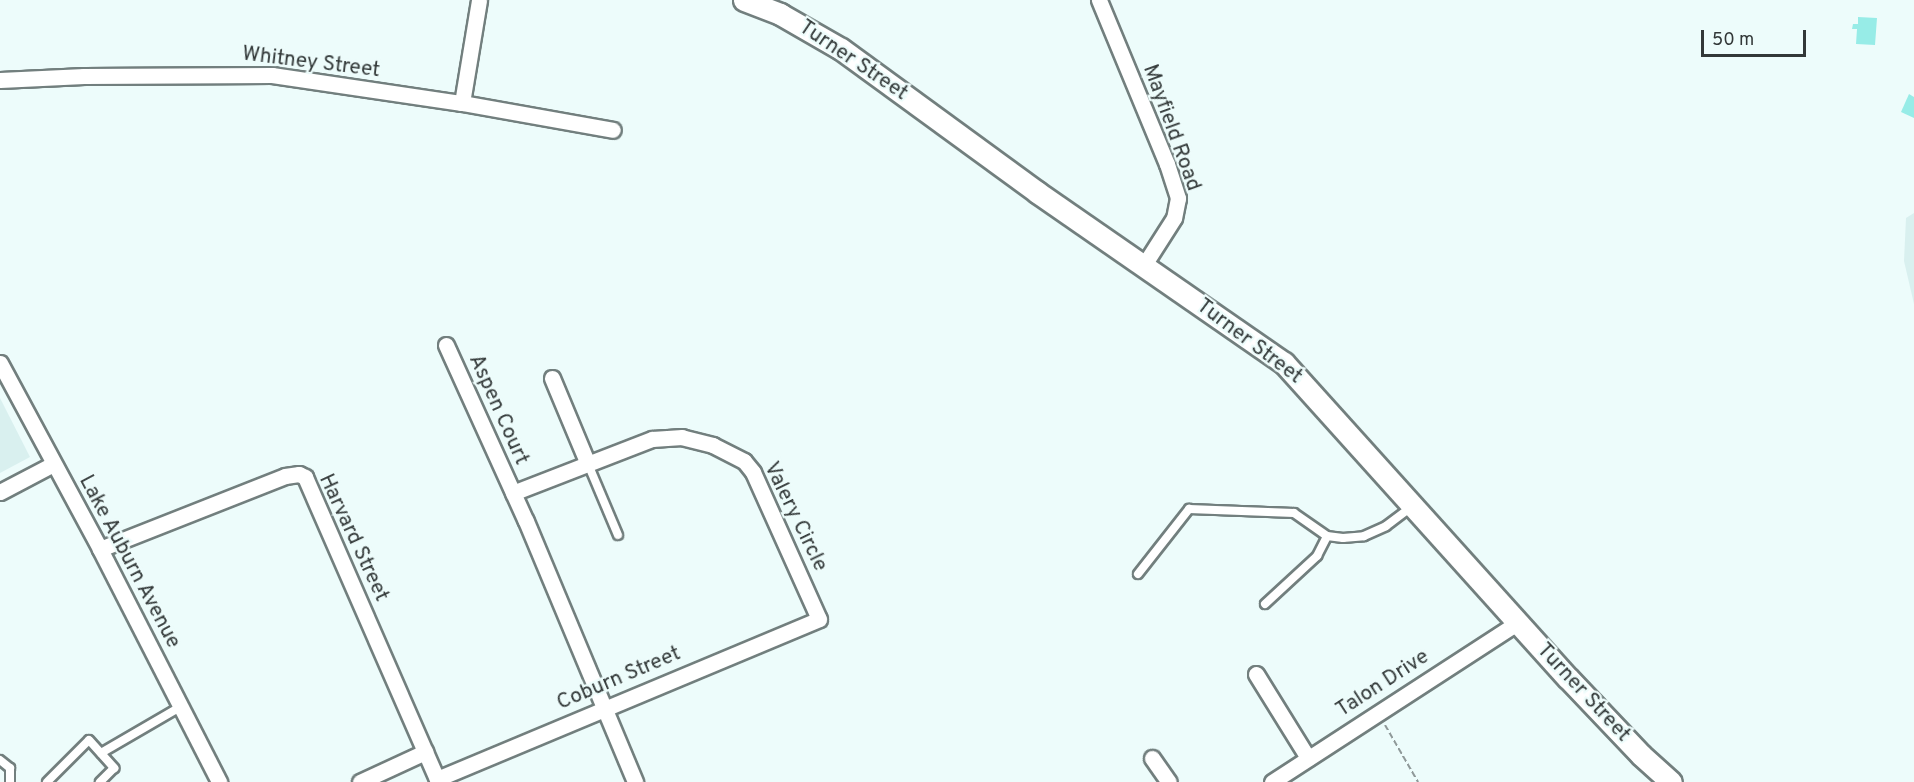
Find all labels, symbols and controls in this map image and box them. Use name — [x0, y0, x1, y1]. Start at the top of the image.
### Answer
street label: Turner Street — [794, 15, 912, 107]
scale bar — [1704, 18, 1809, 56]
text: 50 m — [1712, 29, 1754, 52]
street label: Whitney Street — [241, 42, 381, 84]
street label: Mayfield Road — [1136, 61, 1206, 195]
street label: Turner Street — [1191, 294, 1307, 390]
street label: Aspen Court — [462, 351, 534, 469]
street label: Valery Circle — [758, 458, 832, 576]
street label: Lake Auburn Avenue — [72, 470, 186, 654]
street label: Harvard Street — [313, 470, 393, 606]
street label: Turner Street — [1531, 638, 1635, 748]
street label: Coburn Street — [553, 642, 685, 716]
street label: Talon Drive — [1332, 645, 1434, 723]

